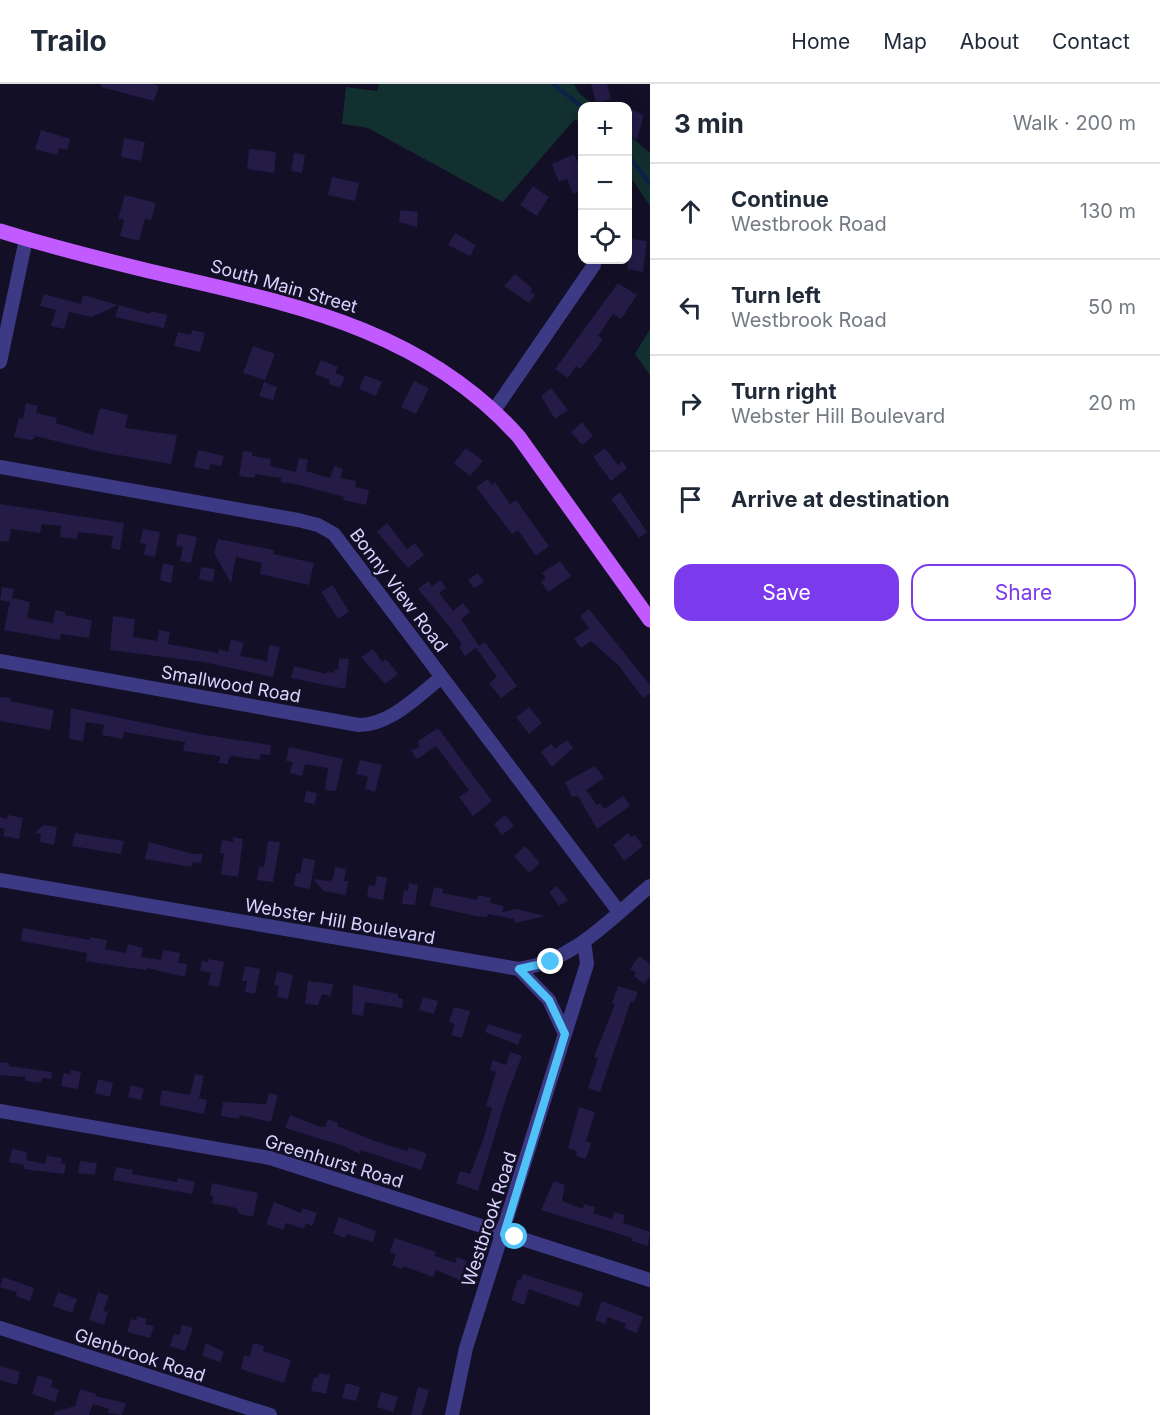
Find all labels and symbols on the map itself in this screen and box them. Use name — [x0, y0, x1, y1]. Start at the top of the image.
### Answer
street label: South Main Street — [208, 255, 360, 317]
street label: Bonny View Road — [346, 524, 452, 656]
street label: Smallwood Road — [159, 661, 303, 707]
street label: Webster Hill Boulevard — [243, 894, 437, 948]
route end — [537, 948, 563, 974]
street label: Greenhurst Road — [262, 1130, 406, 1192]
street label: Westbrook Road — [457, 1149, 521, 1289]
route start — [501, 1223, 527, 1249]
street label: Glenbrook Road — [72, 1324, 208, 1386]

